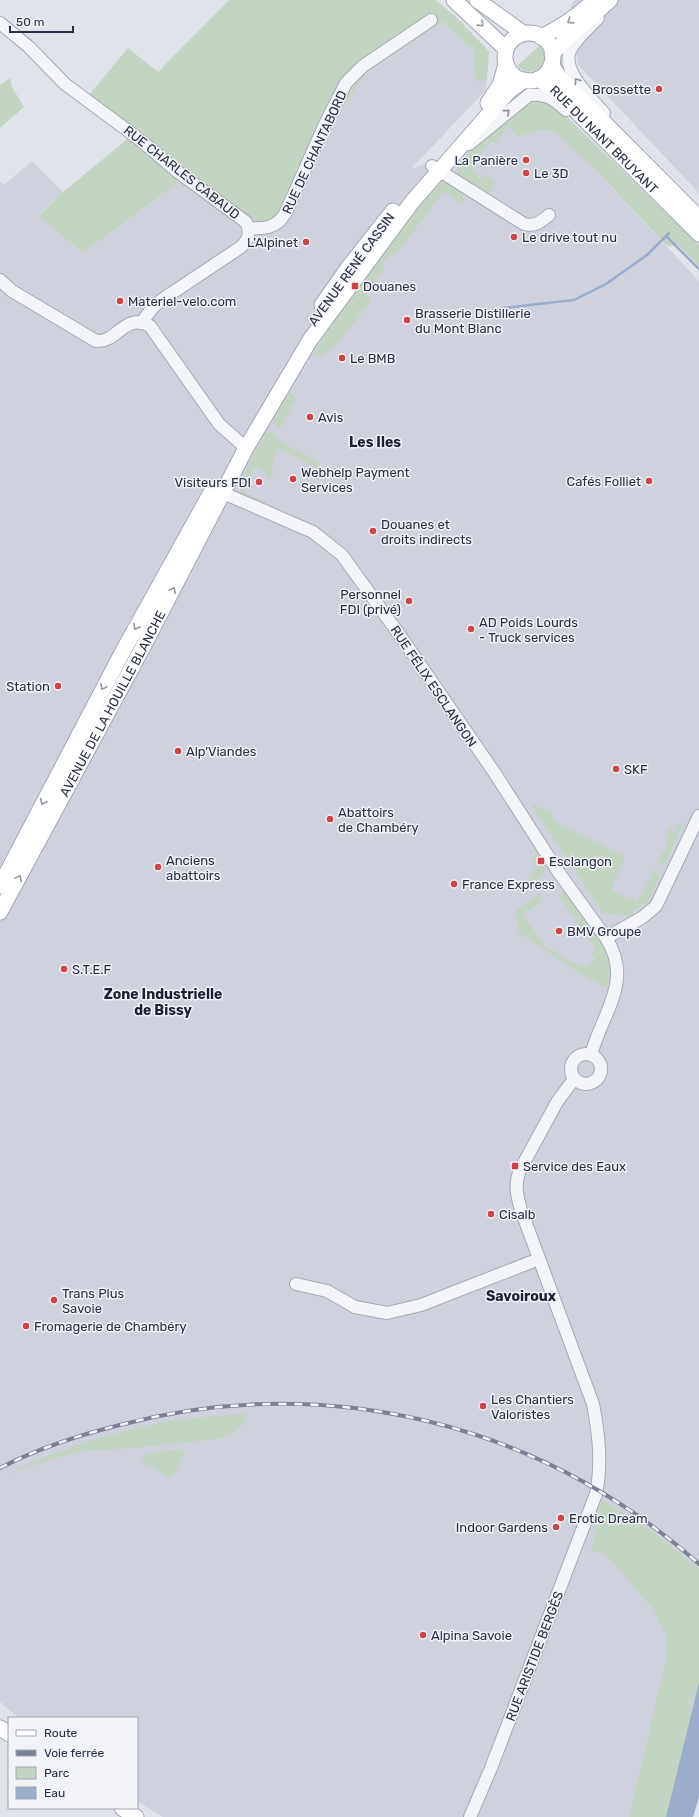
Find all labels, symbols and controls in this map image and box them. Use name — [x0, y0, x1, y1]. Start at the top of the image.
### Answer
scale bar — [10, 8, 73, 34]
text: 50 m — [16, 15, 44, 29]
one-way arrow — [567, 16, 574, 24]
one-way arrow — [476, 19, 484, 27]
one-way arrow — [575, 78, 582, 85]
place label: Brossette — [592, 82, 651, 97]
street label: RUE DU NANT BRUYANT — [547, 83, 661, 197]
marker: Brossette — [654, 84, 664, 94]
street label: RUE DE CHANTABORD — [279, 88, 350, 216]
one-way arrow — [503, 109, 510, 116]
street label: RUE CHARLES CABAUD — [121, 123, 243, 222]
place label: La Panière — [455, 153, 518, 168]
marker: La Panière — [521, 155, 531, 165]
place label: Le 3D — [534, 166, 568, 181]
marker: Le 3D — [521, 168, 531, 178]
street label: AVENUE RENÉ CASSIN — [305, 210, 397, 329]
place label: Le drive tout nu — [522, 230, 617, 245]
marker: Le drive tout nu — [509, 232, 519, 242]
place label: L’Alpinet — [247, 235, 298, 250]
marker: L’Alpinet — [301, 237, 311, 247]
place label: Douanes — [363, 279, 417, 294]
marker: Douanes — [350, 281, 360, 291]
place label: Materiel-velo.com — [128, 294, 236, 309]
marker: Materiel-velo.com — [115, 296, 125, 306]
place label: Brasserie Distillerie du Mont Blanc — [415, 306, 531, 336]
marker: Brasserie Distillerie du Mont Blanc — [402, 315, 412, 325]
place label: Le BMB — [350, 351, 395, 366]
marker: Le BMB — [337, 353, 347, 363]
place label: Avis — [318, 410, 344, 425]
marker: Avis — [305, 412, 315, 422]
district label: Les Iles — [349, 434, 401, 451]
place label: Webhelp Payment Services — [301, 465, 410, 495]
marker: Webhelp Payment Services — [288, 474, 298, 484]
place label: Cafés Folliet — [567, 474, 641, 489]
place label: Visiteurs FDI — [175, 475, 251, 490]
marker: Cafés Folliet — [644, 476, 654, 486]
marker: Visiteurs FDI — [254, 477, 264, 487]
place label: Douanes et droits indirects — [381, 517, 472, 547]
marker: Douanes et droits indirects — [368, 526, 378, 536]
one-way arrow — [168, 587, 175, 595]
place label: Personnel FDI (privé) — [340, 587, 401, 617]
marker: Personnel FDI (privé) — [404, 596, 414, 606]
street label: AVENUE DE LA HOUILLE BLANCHE — [57, 608, 169, 799]
place label: AD Poids Lourds - Truck services — [479, 615, 578, 645]
one-way arrow — [133, 623, 140, 631]
street label: RUE FÉLIX ESCLANGON — [387, 623, 480, 750]
marker: AD Poids Lourds - Truck services — [466, 624, 476, 634]
place label: Station — [6, 679, 50, 694]
marker: Station — [53, 681, 63, 691]
one-way arrow — [101, 683, 108, 690]
place label: Alp'Viandes — [186, 744, 257, 759]
marker: Alp'Viandes — [173, 746, 183, 756]
place label: SKF — [624, 762, 648, 777]
marker: SKF — [611, 764, 621, 774]
one-way arrow — [40, 798, 48, 805]
place label: Abattoirs de Chambéry — [338, 805, 419, 835]
marker: Abattoirs de Chambéry — [325, 814, 335, 824]
place label: Anciens abattoirs — [166, 853, 221, 883]
place label: Esclangon — [549, 854, 612, 870]
marker: Esclangon — [536, 856, 546, 866]
marker: Anciens abattoirs — [153, 862, 163, 872]
one-way arrow — [14, 875, 21, 882]
place label: France Express — [462, 877, 555, 892]
marker: France Express — [449, 879, 459, 889]
place label: BMV Groupe — [567, 924, 641, 939]
marker: BMV Groupe — [554, 926, 564, 936]
place label: S.T.E.F — [72, 962, 111, 977]
marker: S.T.E.F — [59, 964, 69, 974]
district label: Zone Industrielle de Bissy — [104, 986, 222, 1019]
place label: Service des Eaux — [523, 1159, 626, 1174]
marker: Service des Eaux — [510, 1161, 520, 1171]
place label: Cisalb — [499, 1207, 536, 1222]
marker: Cisalb — [486, 1209, 496, 1219]
place label: Trans Plus Savoie — [62, 1286, 125, 1316]
district label: Savoiroux — [486, 1288, 557, 1305]
marker: Trans Plus Savoie — [49, 1295, 59, 1305]
place label: Fromagerie de Chambéry — [34, 1319, 187, 1335]
marker: Fromagerie de Chambéry — [21, 1321, 31, 1331]
place label: Les Chantiers Valoristes — [491, 1392, 574, 1422]
marker: Les Chantiers Valoristes — [478, 1401, 488, 1411]
place label: Erotic Dream — [569, 1511, 647, 1526]
marker: Erotic Dream — [556, 1513, 566, 1523]
place label: Indoor Gardens — [456, 1520, 548, 1535]
marker: Indoor Gardens — [551, 1522, 561, 1532]
street label: RUE ARISTIDE BERGÈS — [503, 1589, 566, 1723]
place label: Alpina Savoie — [431, 1628, 512, 1643]
marker: Alpina Savoie — [418, 1630, 428, 1640]
legend — [8, 1717, 138, 1809]
text: Route — [44, 1726, 78, 1740]
text: Voie ferrée — [44, 1746, 104, 1760]
text: Parc — [44, 1766, 70, 1780]
text: Eau — [44, 1786, 65, 1800]

